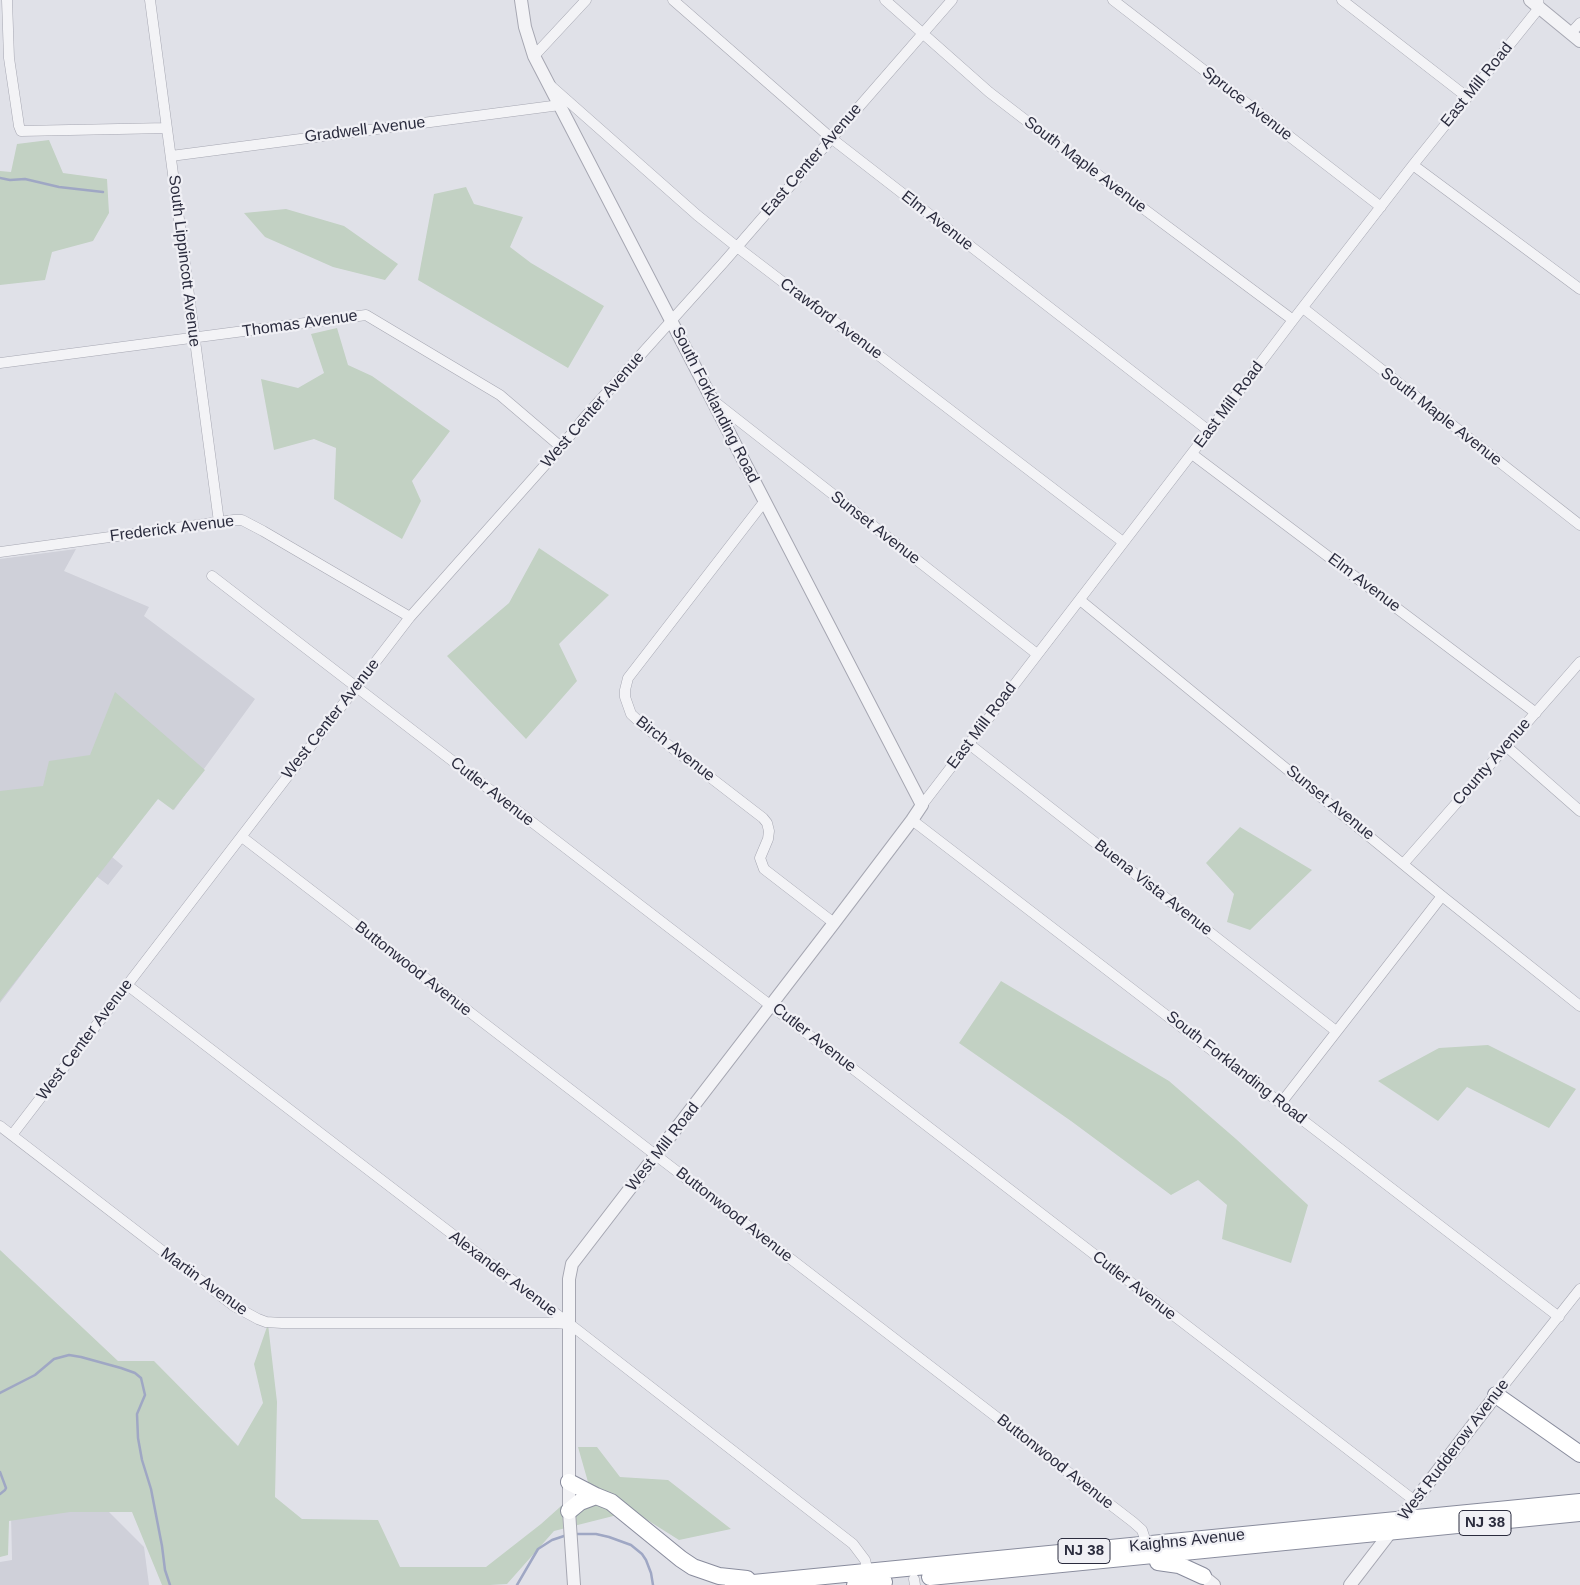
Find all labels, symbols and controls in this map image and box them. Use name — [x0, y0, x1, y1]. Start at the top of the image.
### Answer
street label: East Mill Road — [1437, 39, 1517, 131]
street label: Spruce Avenue — [1198, 63, 1296, 145]
street label: East Center Avenue — [758, 100, 866, 220]
street label: Gradwell Avenue — [304, 113, 426, 147]
street label: South Maple Avenue — [1020, 113, 1150, 217]
street label: South Lippincott Avenue — [164, 174, 204, 348]
street label: Elm Avenue — [897, 187, 977, 255]
street label: Crawford Avenue — [776, 274, 886, 364]
street label: Thomas Avenue — [241, 306, 359, 342]
street label: South Forklanding Road — [667, 324, 763, 486]
street label: West Center Avenue — [538, 348, 648, 472]
street label: East Mill Road — [1190, 358, 1268, 452]
street label: South Maple Avenue — [1377, 364, 1505, 470]
street label: Sunset Avenue — [826, 487, 924, 569]
street label: Frederick Avenue — [109, 512, 235, 546]
street label: Elm Avenue — [1324, 549, 1404, 617]
street label: West Center Avenue — [278, 655, 384, 783]
street label: East Mill Road — [943, 679, 1021, 773]
street label: Birch Avenue — [632, 712, 718, 786]
street label: County Avenue — [1449, 715, 1535, 809]
street label: Cutler Avenue — [446, 753, 538, 831]
street label: Sunset Avenue — [1282, 761, 1378, 845]
street label: Buena Vista Avenue — [1090, 836, 1216, 940]
street label: Buttonwood Avenue — [351, 917, 475, 1021]
street label: West Center Avenue — [33, 976, 137, 1104]
street label: Cutler Avenue — [768, 999, 860, 1077]
street label: South Forklanding Road — [1162, 1007, 1310, 1129]
street label: West Mill Road — [622, 1099, 704, 1195]
street label: Buttonwood Avenue — [672, 1163, 796, 1267]
street label: Alexander Avenue — [445, 1227, 561, 1321]
street label: Martin Avenue — [157, 1244, 251, 1320]
street label: Cutler Avenue — [1088, 1247, 1180, 1325]
street label: West Rudderow Avenue — [1395, 1376, 1513, 1524]
street label: Buttonwood Avenue — [993, 1410, 1117, 1514]
road number: NJ 38 — [1459, 1510, 1511, 1536]
street label: Kaighns Avenue — [1128, 1525, 1246, 1557]
road number: NJ 38 — [1058, 1538, 1110, 1564]

